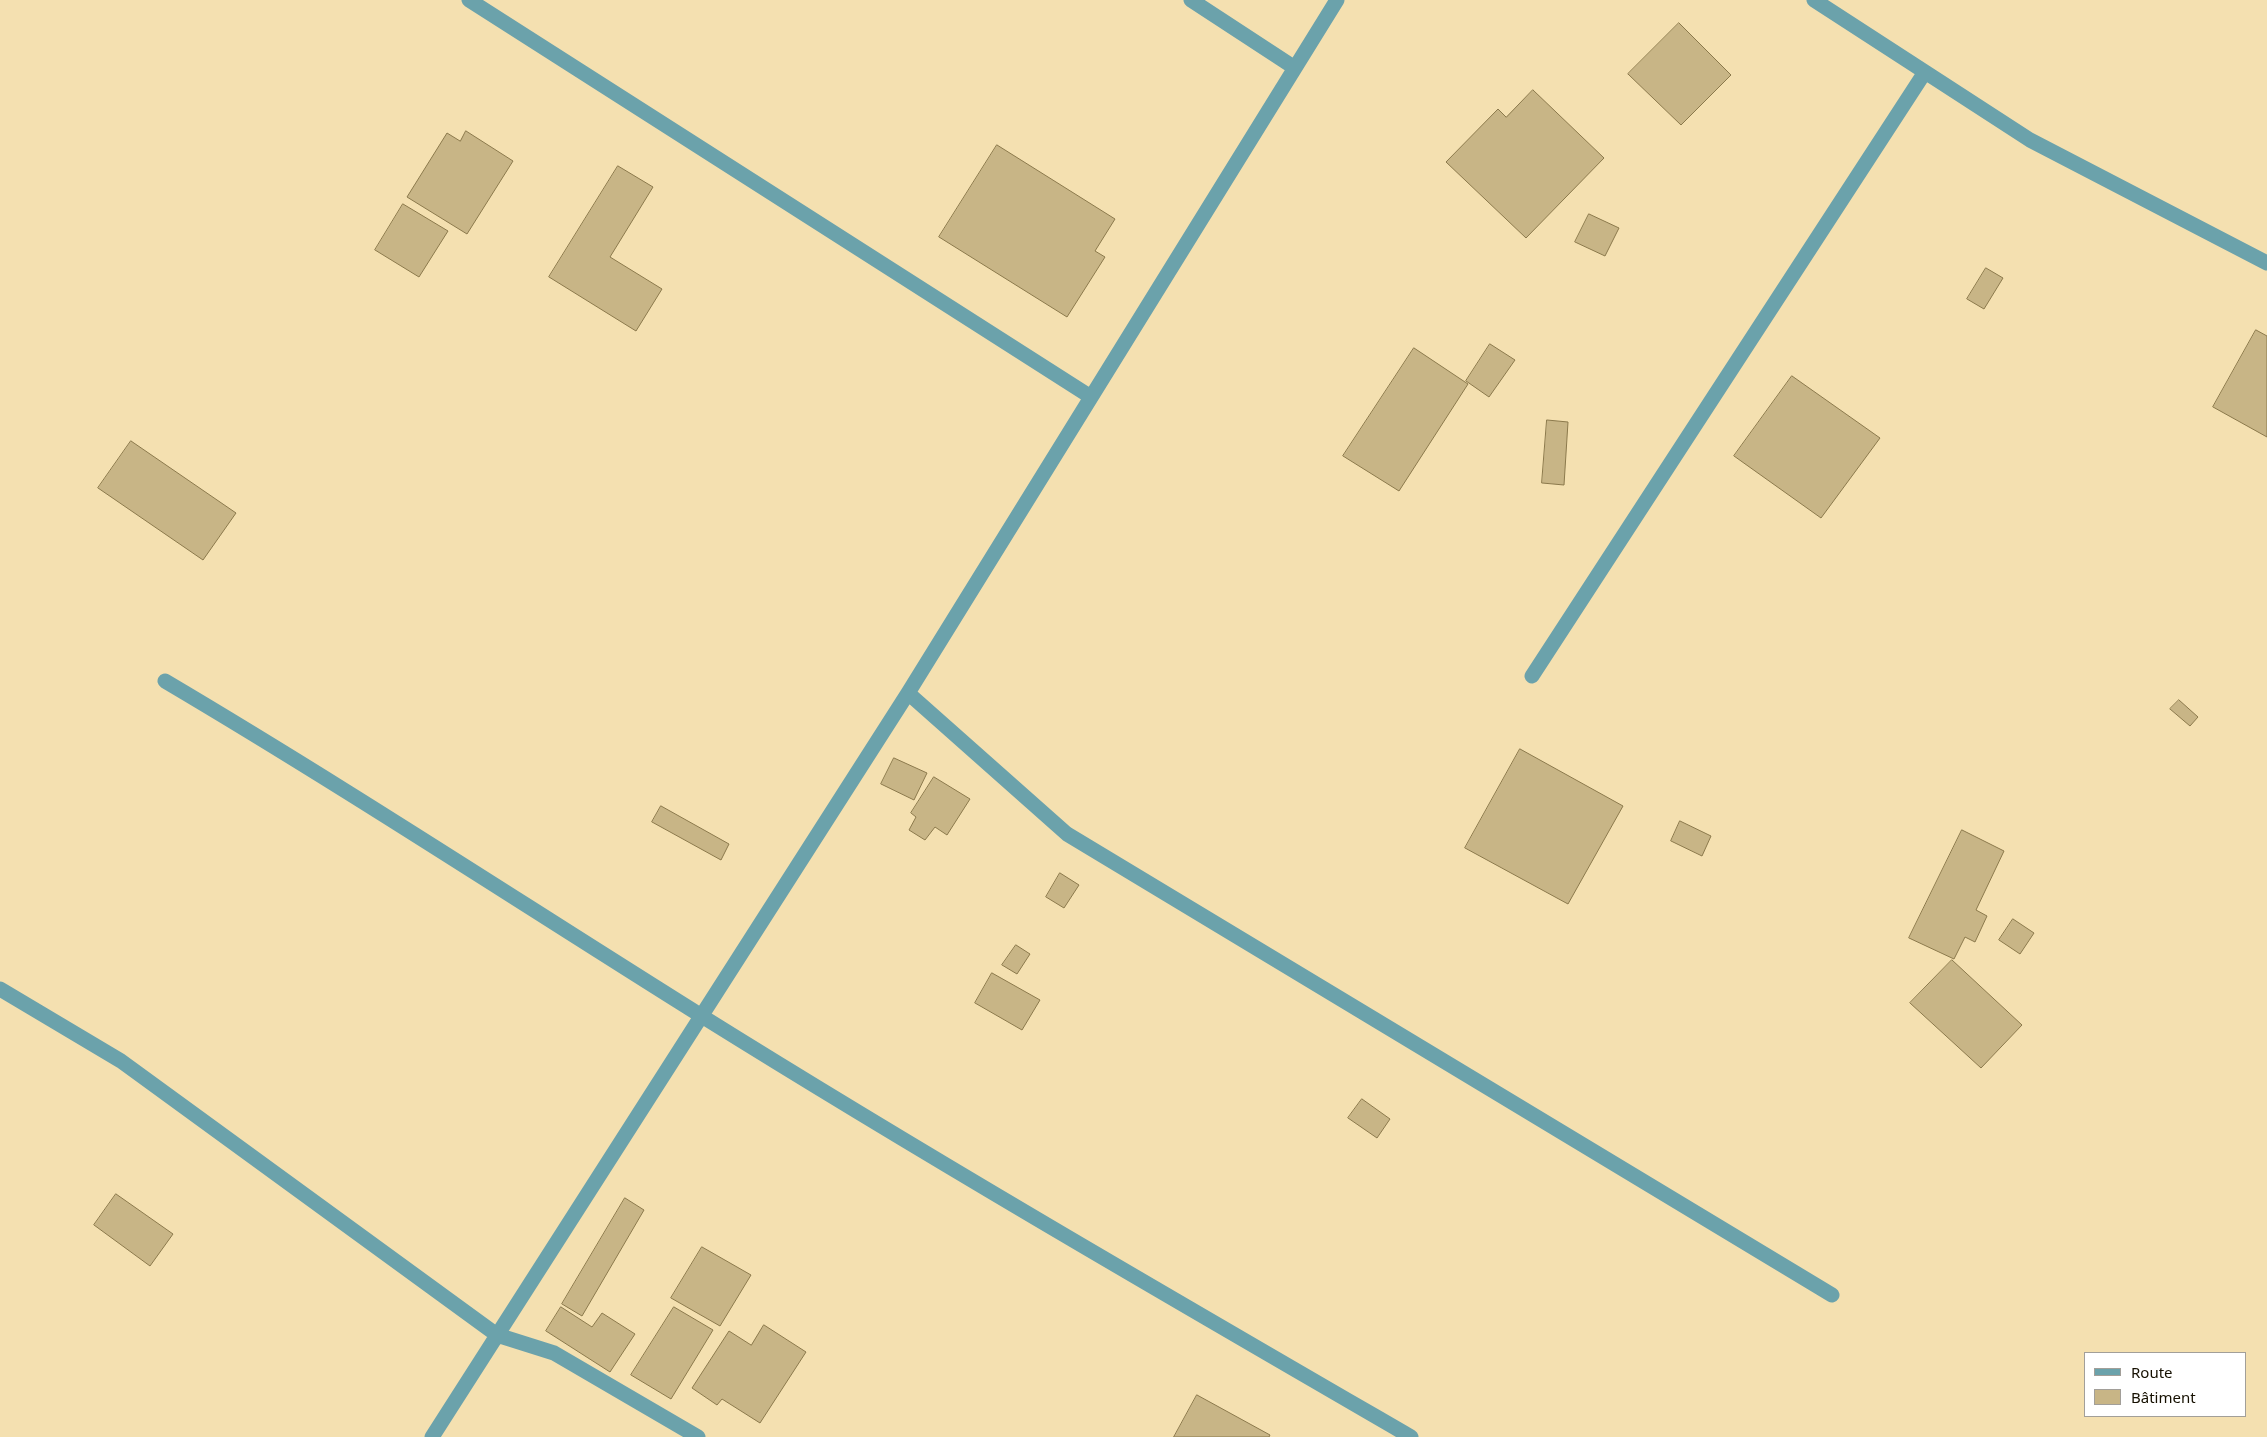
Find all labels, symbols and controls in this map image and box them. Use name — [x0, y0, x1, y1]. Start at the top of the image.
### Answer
legend — [2084, 1352, 2247, 1417]
text: Route — [2131, 1362, 2173, 1382]
text: Bâtiment — [2131, 1387, 2196, 1407]

